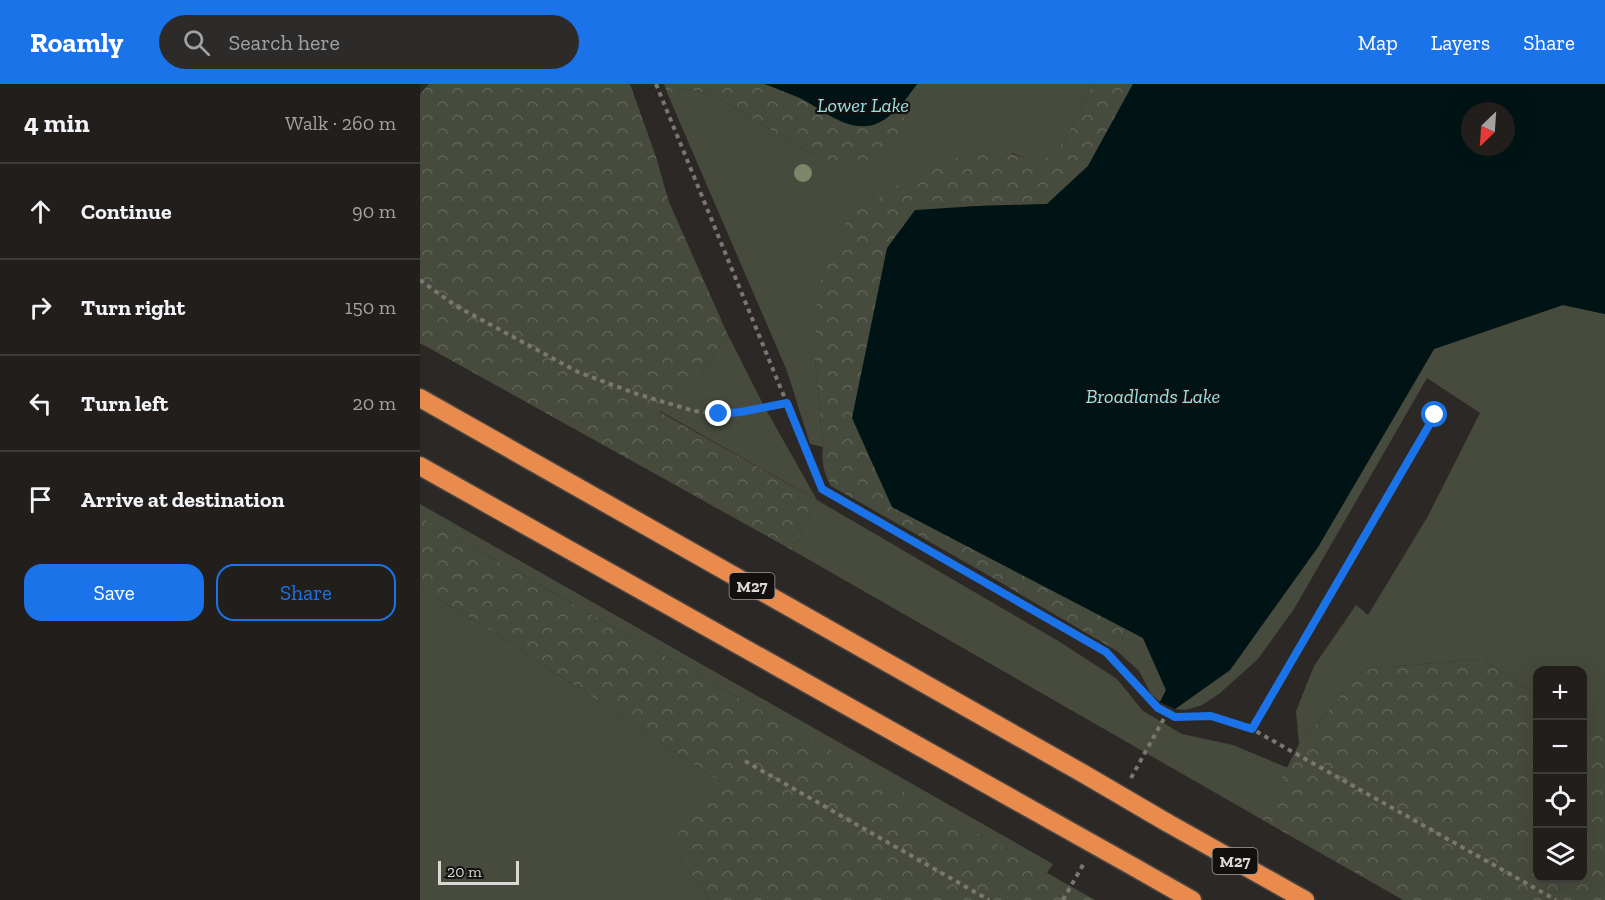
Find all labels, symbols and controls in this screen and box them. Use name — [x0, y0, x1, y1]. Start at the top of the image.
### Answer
search box — [159, 15, 579, 69]
text: Roamly — [30, 26, 123, 59]
icon: search — [180, 26, 213, 59]
text: Search here — [228, 29, 340, 56]
text: Map — [1358, 30, 1398, 55]
text: Layers — [1431, 30, 1490, 55]
text: Share — [1523, 30, 1575, 55]
water label: Lower Lake — [817, 93, 909, 117]
north arrow — [1461, 102, 1515, 156]
text: 4 min — [24, 107, 90, 139]
text: Walk · 260 m — [285, 111, 396, 135]
icon: ahead — [24, 195, 57, 228]
text: Continue — [81, 198, 172, 225]
text: 90 m — [352, 199, 396, 223]
icon: right — [24, 291, 57, 324]
text: Turn right — [81, 294, 185, 321]
text: 150 m — [345, 295, 396, 319]
water label: Broadlands Lake — [1086, 384, 1220, 408]
icon: left — [24, 387, 57, 420]
text: Turn left — [81, 390, 168, 417]
text: 20 m — [352, 391, 396, 415]
route end — [705, 400, 731, 426]
route start — [1421, 401, 1447, 427]
icon: arrive — [24, 483, 57, 516]
text: Arrive at destination — [81, 486, 284, 513]
button: Save — [24, 564, 204, 621]
button: Share — [216, 564, 396, 621]
road number: M27 — [730, 573, 774, 599]
map controls — [1533, 666, 1587, 882]
button: + — [1533, 666, 1587, 720]
button: − — [1533, 720, 1587, 774]
button: locate — [1533, 774, 1587, 828]
button: layers — [1533, 828, 1587, 882]
road number: M27 — [1212, 848, 1258, 874]
scale bar — [438, 858, 519, 886]
text: 20 m — [447, 862, 482, 881]

